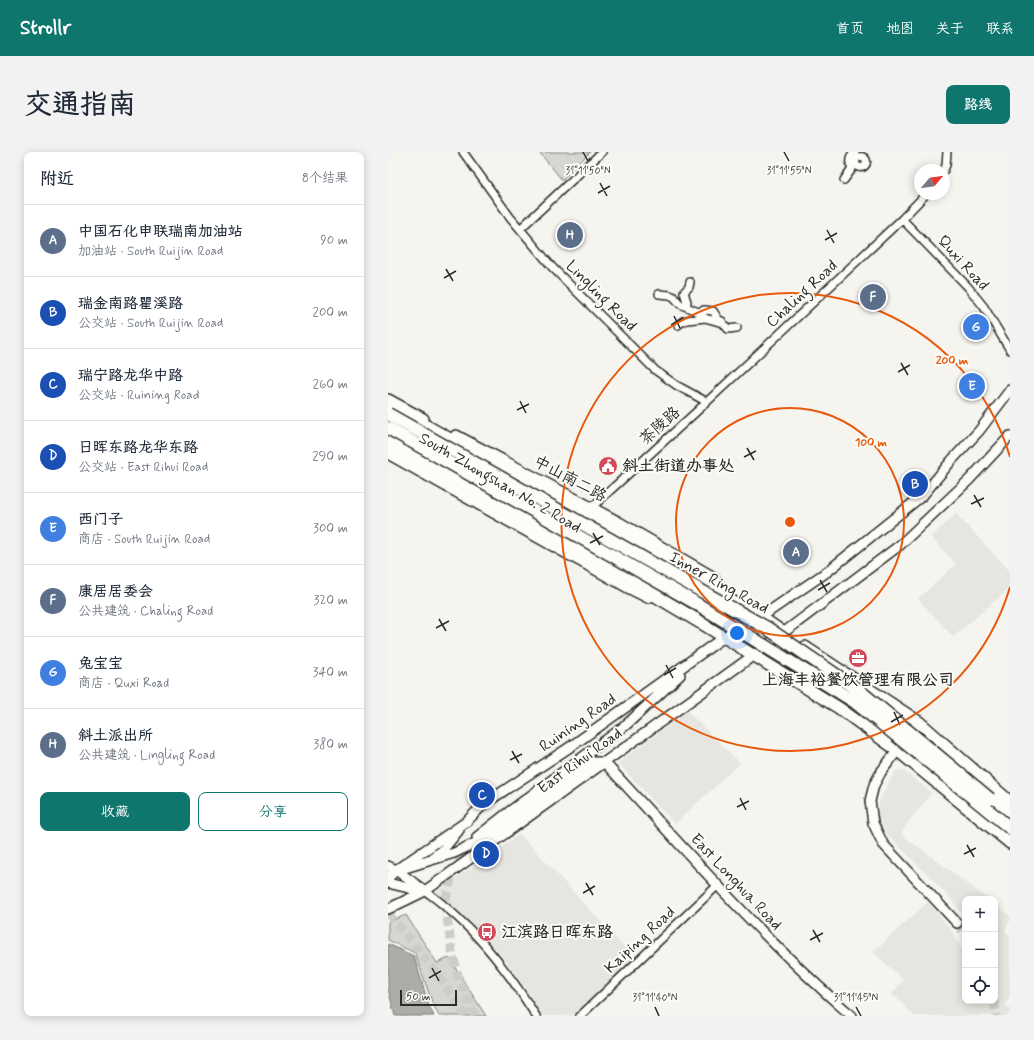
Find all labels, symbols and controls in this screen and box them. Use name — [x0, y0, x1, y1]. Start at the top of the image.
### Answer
text: Strollr — [20, 16, 71, 41]
text: 首页 — [836, 20, 864, 38]
text: 地图 — [886, 20, 914, 38]
text: 关于 — [936, 20, 964, 38]
text: 联系 — [986, 20, 1014, 38]
button: 路线 — [946, 85, 1010, 124]
text: 交通指南 — [24, 87, 136, 124]
text: 31°11'50"N — [565, 164, 611, 178]
text: 31°11'55"N — [767, 164, 812, 178]
north arrow — [914, 164, 950, 200]
text: 附近 — [40, 168, 74, 190]
text: 8个结果 — [302, 170, 348, 187]
pin: H — [557, 220, 583, 250]
text: 中国石化申联瑞南加油站 — [78, 222, 243, 242]
street label: Quxi Road — [932, 231, 994, 295]
text: A — [49, 232, 57, 249]
text: 90 m — [320, 232, 348, 249]
text: 加油站 · South Ruijin Road — [78, 243, 223, 260]
street label: Lingling Road — [560, 256, 641, 337]
street label: Chaling Road — [762, 256, 843, 333]
pin: F — [860, 282, 886, 312]
text: 瑞金南路瞿溪路 — [78, 294, 183, 314]
text: B — [49, 304, 57, 321]
text: 200 m — [313, 304, 348, 321]
pin: G — [963, 312, 989, 342]
text: 公交站 · South Ruijin Road — [78, 315, 223, 332]
text: 200 m — [936, 353, 969, 369]
text: 瑞宁路龙华中路 — [78, 366, 183, 386]
pin: E — [959, 371, 985, 401]
text: C — [48, 376, 58, 393]
text: 260 m — [313, 376, 348, 393]
text: 公交站 · Ruining Road — [78, 387, 200, 404]
street label: 茶陵路 — [635, 402, 685, 450]
street label: South Zhongshan No. 2 Road — [415, 428, 585, 539]
text: 100 m — [855, 435, 888, 451]
text: 日晖东路龙华东路 — [78, 438, 198, 458]
text: D — [49, 448, 57, 465]
text: 290 m — [312, 448, 348, 465]
street label: 中山南二路 — [530, 451, 610, 507]
public building icon: 斜土街道办事处 — [597, 455, 619, 477]
place label: 斜土街道办事处 — [622, 456, 735, 477]
text: 公交站 · East Rihui Road — [78, 459, 208, 476]
pin: B — [902, 469, 928, 499]
text: 西门子 — [78, 510, 123, 530]
centre of rings — [783, 515, 797, 529]
text: E — [49, 520, 57, 537]
text: 300 m — [313, 520, 348, 537]
text: 商店 · South Ruijin Road — [78, 531, 210, 548]
pin: A — [783, 537, 809, 567]
street label: Inner Ring Road — [665, 547, 772, 620]
text: 康居居委会 — [78, 582, 153, 602]
text: F — [50, 592, 56, 609]
text: 320 m — [314, 592, 348, 609]
text: 公共建筑 · Chaling Road — [78, 603, 213, 620]
your location — [727, 623, 747, 643]
office icon: 上海丰裕餐饮管理有限公司 — [847, 647, 869, 669]
text: 兔宝宝 — [78, 654, 123, 674]
text: G — [49, 664, 57, 681]
text: 340 m — [313, 664, 348, 681]
place label: 上海丰裕餐饮管理有限公司 — [762, 670, 954, 691]
text: 商店 · Quxi Road — [78, 675, 169, 692]
street label: Ruining Road — [535, 689, 621, 757]
street label: East Rihui Road — [533, 723, 627, 799]
text: 斜土派出所 — [78, 726, 153, 746]
text: H — [49, 736, 57, 753]
text: 380 m — [313, 736, 348, 753]
text: 公共建筑 · Lingling Road — [78, 747, 215, 764]
pin: C — [469, 780, 495, 810]
button: 收藏 — [40, 792, 190, 831]
button: 分享 — [198, 792, 348, 831]
street label: East Longhua Road — [685, 829, 786, 936]
pin: D — [473, 839, 499, 869]
map controls — [962, 896, 998, 1004]
button: + — [962, 896, 998, 932]
street label: Kaiping Road — [600, 902, 680, 978]
bus stop icon: 江滨路日晖东路 — [476, 921, 498, 943]
place label: 江滨路日晖东路 — [501, 922, 613, 943]
button: − — [962, 932, 998, 968]
button: locate — [962, 968, 998, 1004]
scale bar — [400, 988, 457, 1007]
text: 50 m — [406, 990, 431, 1004]
text: 31°11'40"N — [633, 991, 678, 1005]
text: 31°11'45"N — [834, 991, 879, 1005]

